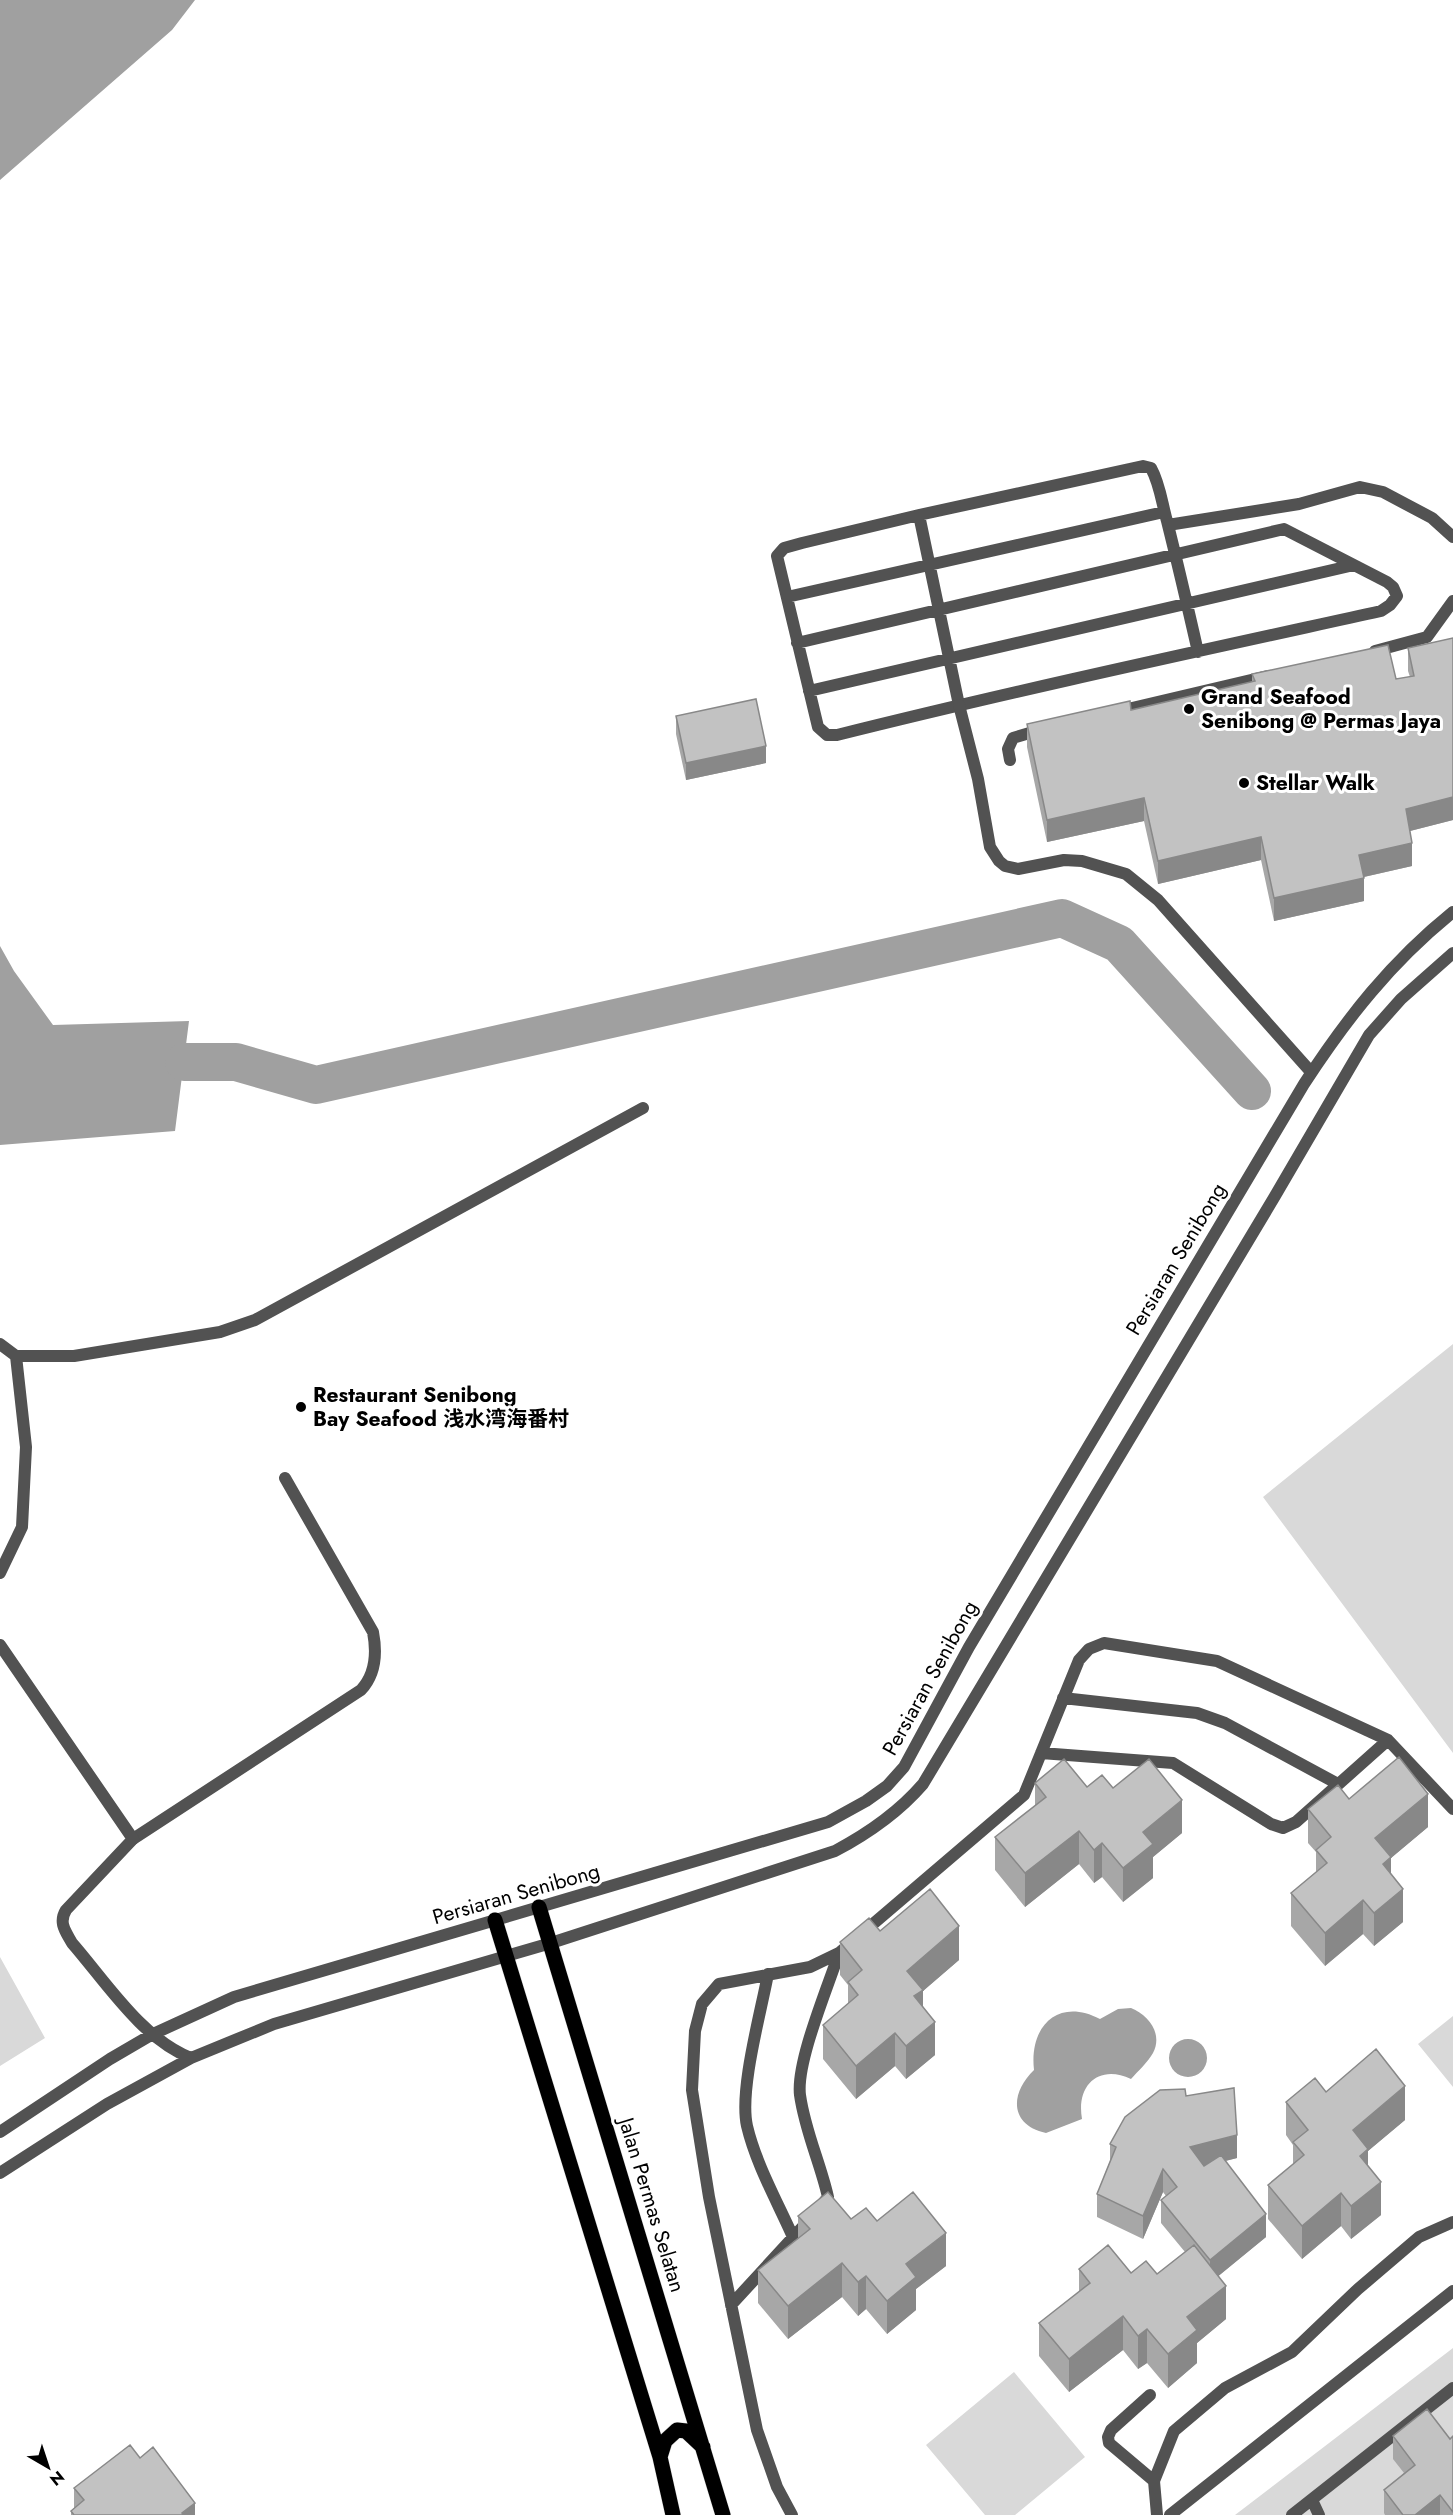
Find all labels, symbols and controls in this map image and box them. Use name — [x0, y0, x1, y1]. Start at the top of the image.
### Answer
place label: Grand Seafood Senibong @ Permas Jaya — [1201, 682, 1441, 736]
marker: Grand Seafood Senibong @ Permas Jaya — [1182, 702, 1196, 716]
place label: Stellar Walk — [1256, 768, 1375, 798]
marker: Stellar Walk — [1237, 776, 1251, 790]
street label: Persiaran Senibong — [1119, 1177, 1233, 1341]
place label: Restaurant Senibong Bay Seafood 浅水湾海番村 — [313, 1380, 569, 1434]
marker: Restaurant Senibong Bay Seafood 浅水湾海番村 — [294, 1400, 308, 1414]
street label: Persiaran Senibong — [875, 1595, 985, 1761]
street label: Persiaran Senibong — [429, 1856, 603, 1932]
street label: Jalan Permas Selatan — [610, 2111, 693, 2296]
north arrow — [18, 2437, 78, 2497]
text: N — [45, 2465, 69, 2491]

